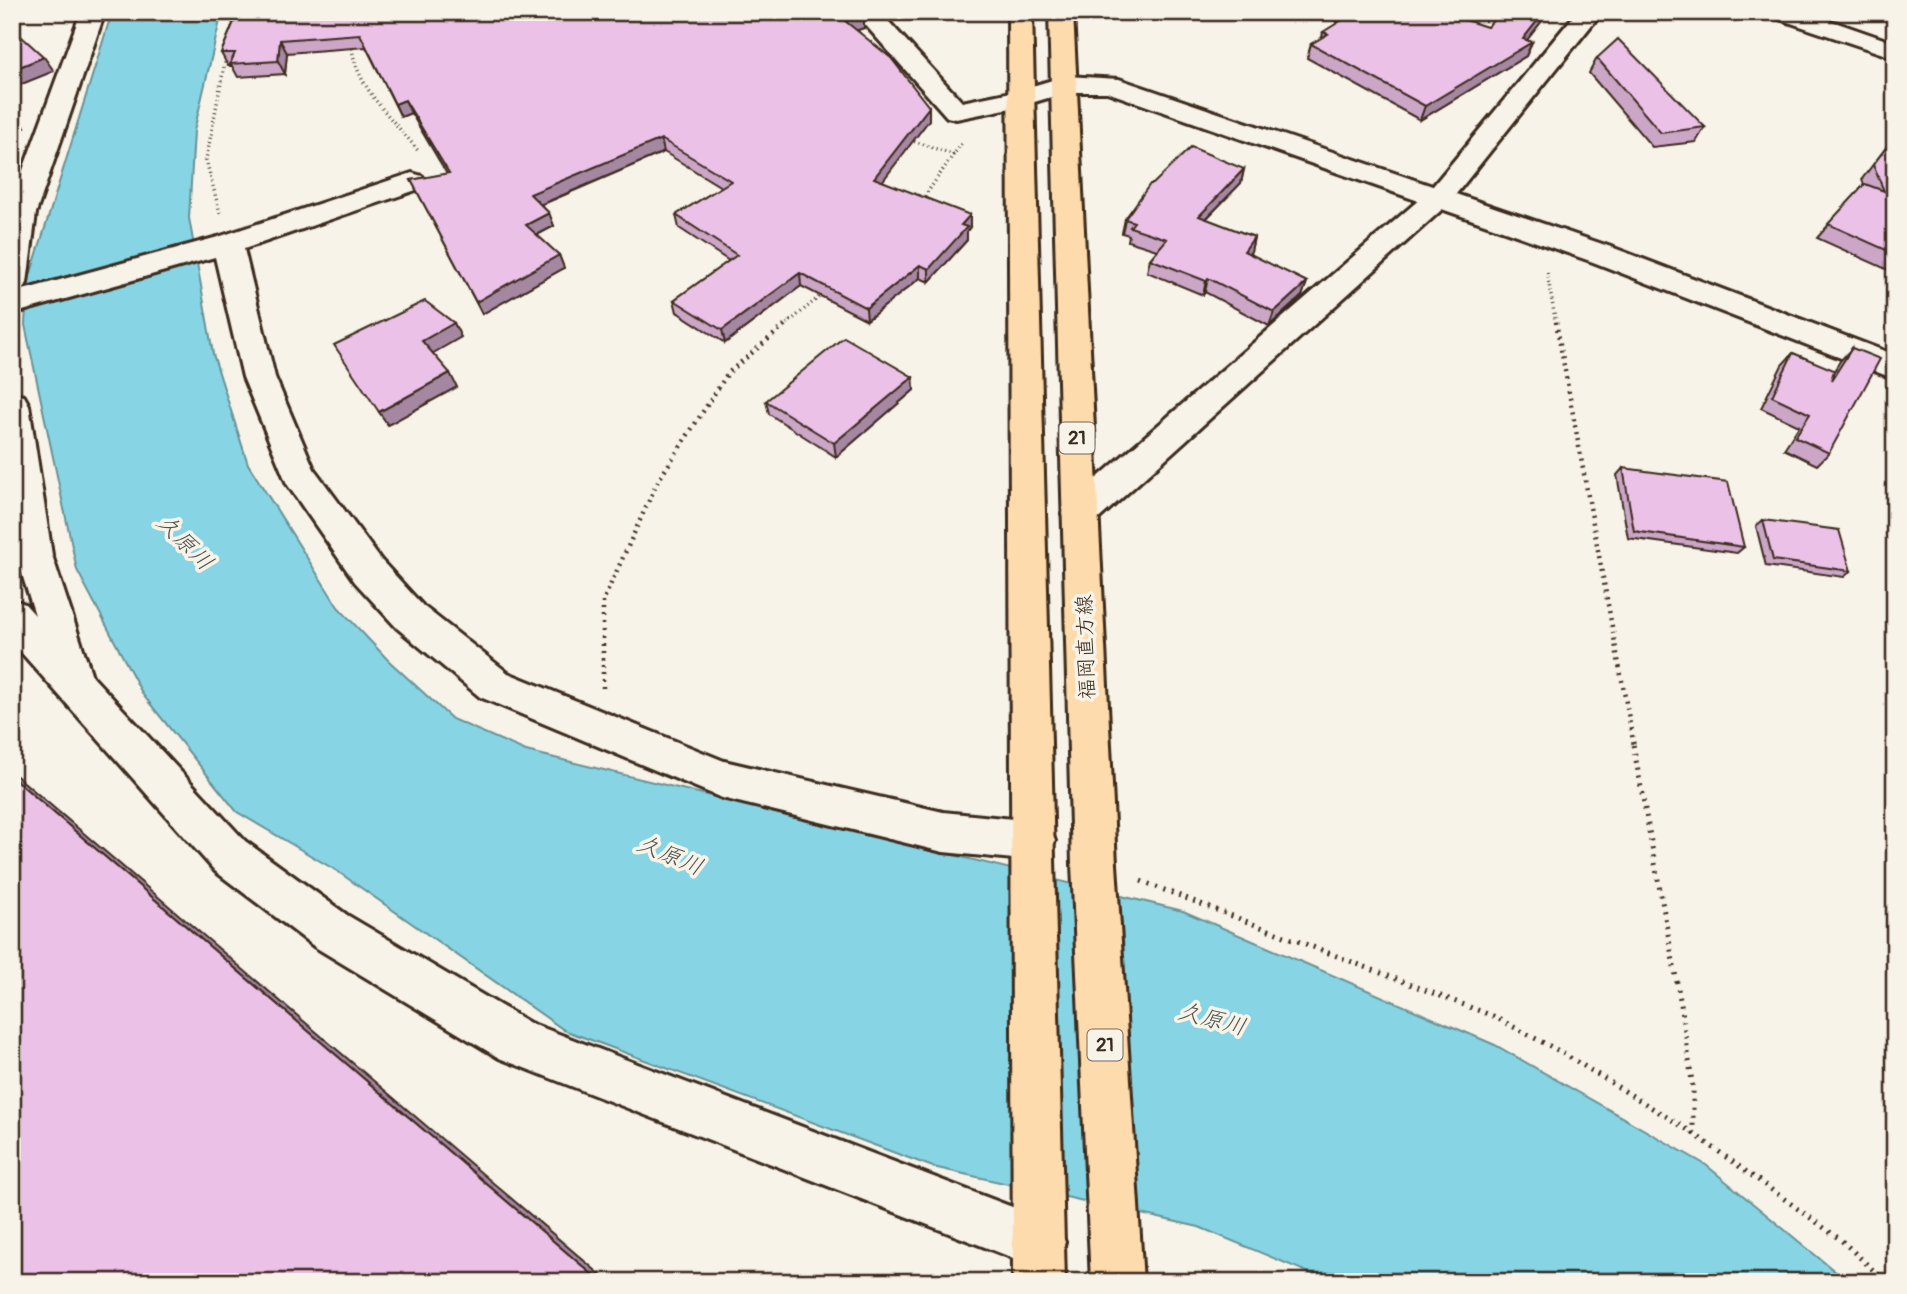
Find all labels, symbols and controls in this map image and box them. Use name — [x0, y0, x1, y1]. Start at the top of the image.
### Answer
road number: 21 — [1060, 422, 1094, 453]
water label: 久原川 — [150, 507, 220, 577]
street label: 福岡直方線 — [1071, 594, 1101, 700]
water label: 久原川 — [633, 828, 707, 882]
water label: 久原川 — [1175, 996, 1249, 1042]
road number: 21 — [1088, 1030, 1122, 1060]

